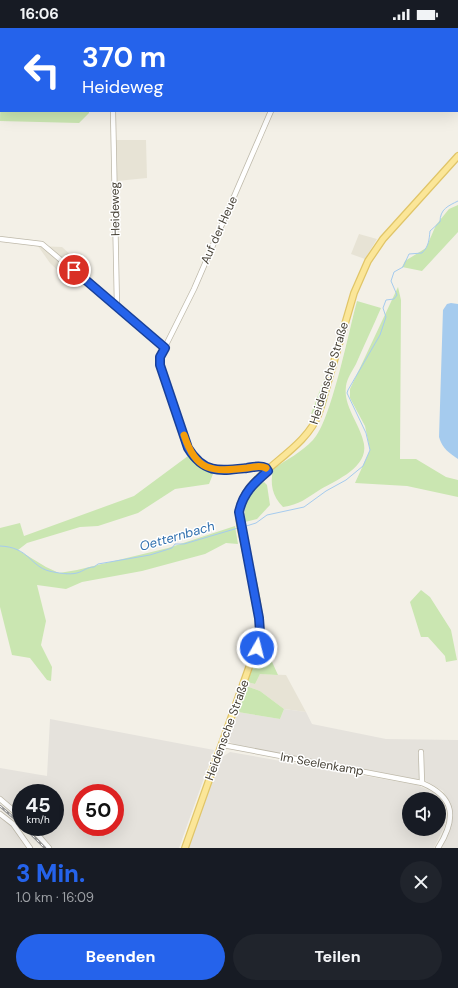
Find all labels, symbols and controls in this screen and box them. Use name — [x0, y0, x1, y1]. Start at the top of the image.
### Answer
text: 16:06 — [20, 4, 59, 24]
text: 370 m — [82, 39, 166, 76]
icon: left — [16, 44, 68, 96]
text: Heideweg — [82, 75, 164, 99]
street label: Heideweg — [107, 181, 123, 236]
street label: Auf der Heue — [197, 193, 241, 266]
pin — [57, 253, 91, 287]
icon: arrive — [63, 259, 85, 281]
street label: Heidensche Straße — [306, 320, 352, 426]
water label: Oetternbach — [137, 517, 217, 555]
position arrow — [236, 627, 278, 669]
street label: Heidensche Straße — [201, 677, 253, 783]
street label: Im Seelenkamp — [279, 749, 365, 779]
speed limit sign: 50 — [72, 784, 124, 836]
text: 45 — [25, 792, 51, 818]
map controls — [402, 792, 446, 836]
button: sound — [402, 792, 446, 836]
text: km/h — [26, 813, 50, 826]
text: 3 Min. — [16, 858, 85, 889]
button: close — [400, 861, 442, 903]
text: 1.0 km · 16:09 — [16, 889, 94, 906]
button: Beenden — [16, 934, 225, 980]
button: Teilen — [233, 934, 442, 980]

